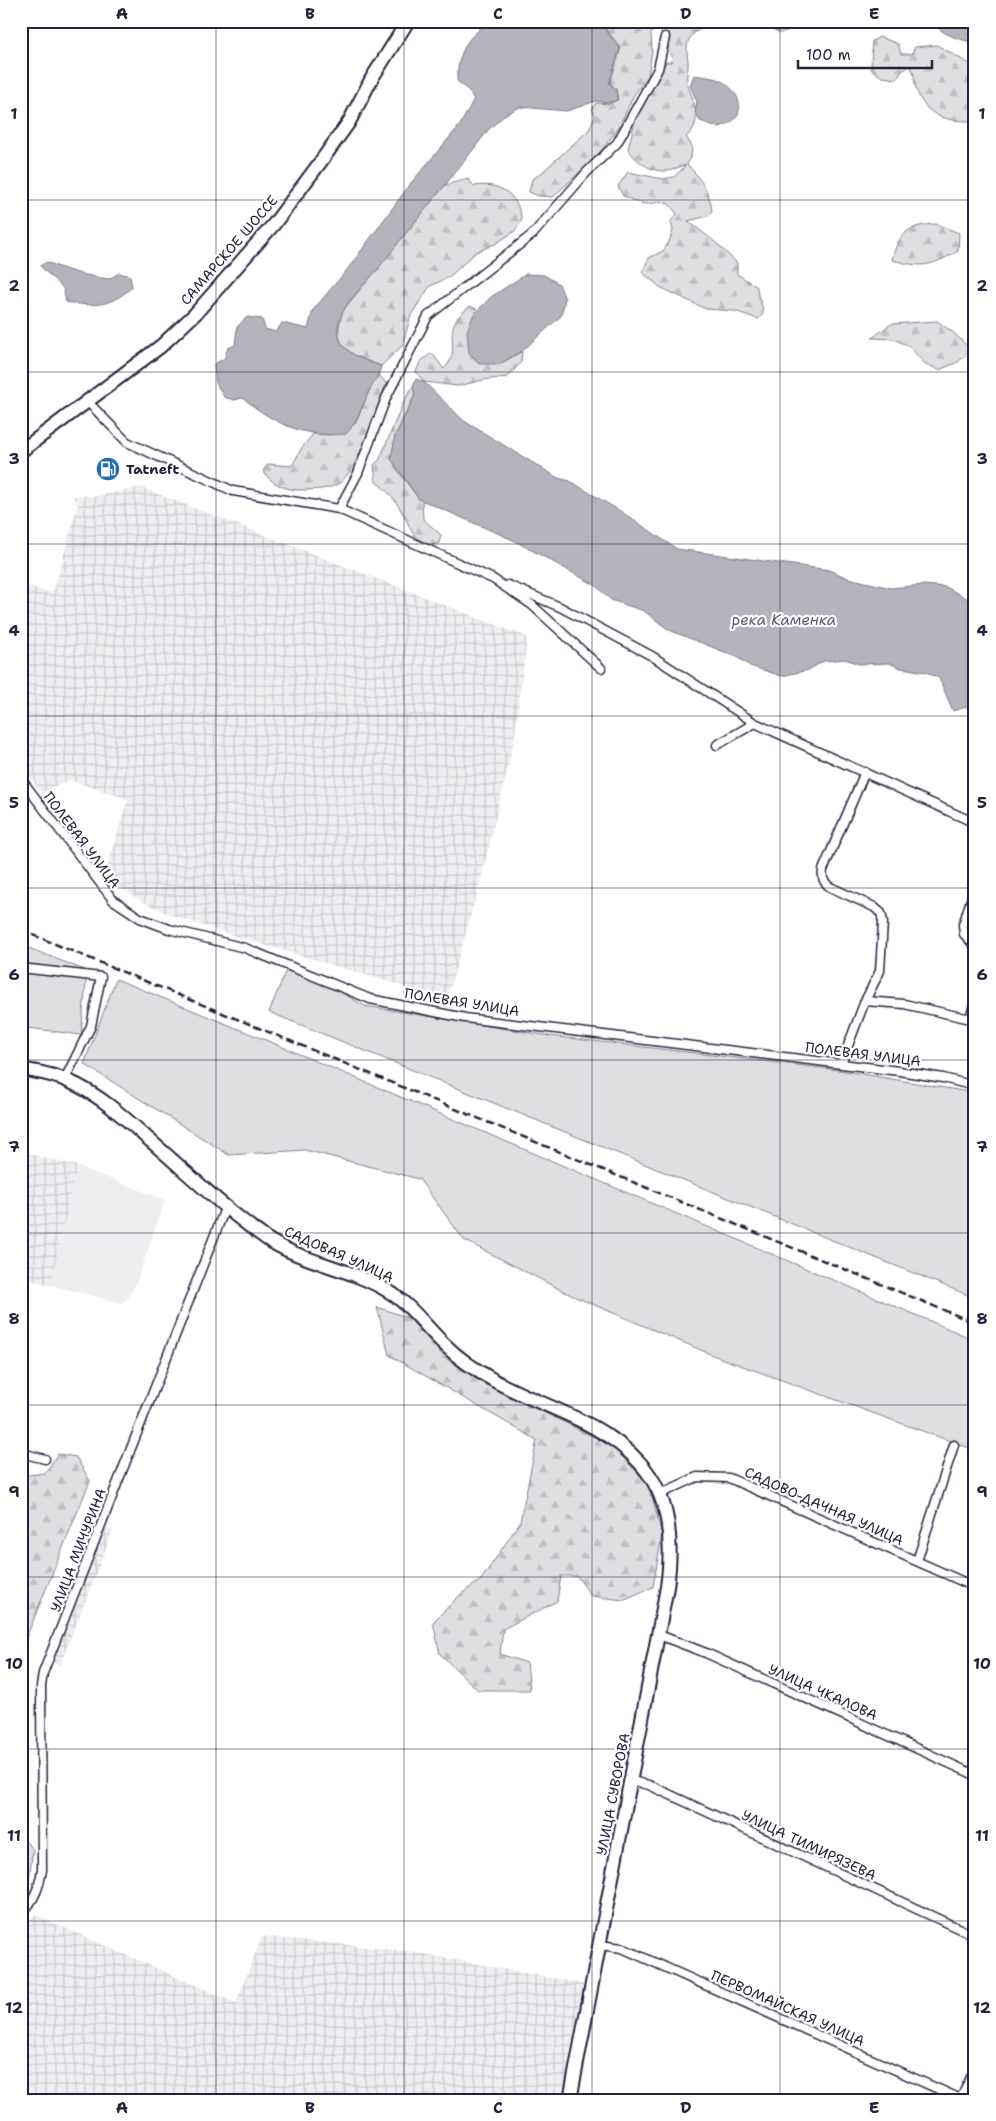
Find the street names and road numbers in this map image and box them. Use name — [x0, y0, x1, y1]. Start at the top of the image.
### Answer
street label: САМАРСКОЕ ШОССЕ — [176, 191, 282, 309]
street label: ПОЛЕВАЯ УЛИЦА — [40, 788, 124, 892]
street label: ПОЛЕВАЯ УЛИЦА — [403, 984, 521, 1020]
street label: ПОЛЕВАЯ УЛИЦА — [804, 1038, 922, 1070]
street label: САДОВАЯ УЛИЦА — [282, 1222, 396, 1286]
street label: САДОВО-ДАЧНАЯ УЛИЦА — [742, 1463, 906, 1549]
street label: УЛИЦА МИЧУРИНА — [46, 1486, 110, 1614]
street label: УЛИЦА ЧКАЛОВА — [766, 1660, 880, 1724]
street label: УЛИЦА СУВОРОВА — [592, 1731, 634, 1857]
street label: УЛИЦА ТИМИРЯЗЕВА — [739, 1806, 879, 1884]
street label: ПЕРВОМАЙСКАЯ УЛИЦА — [708, 1966, 868, 2050]

